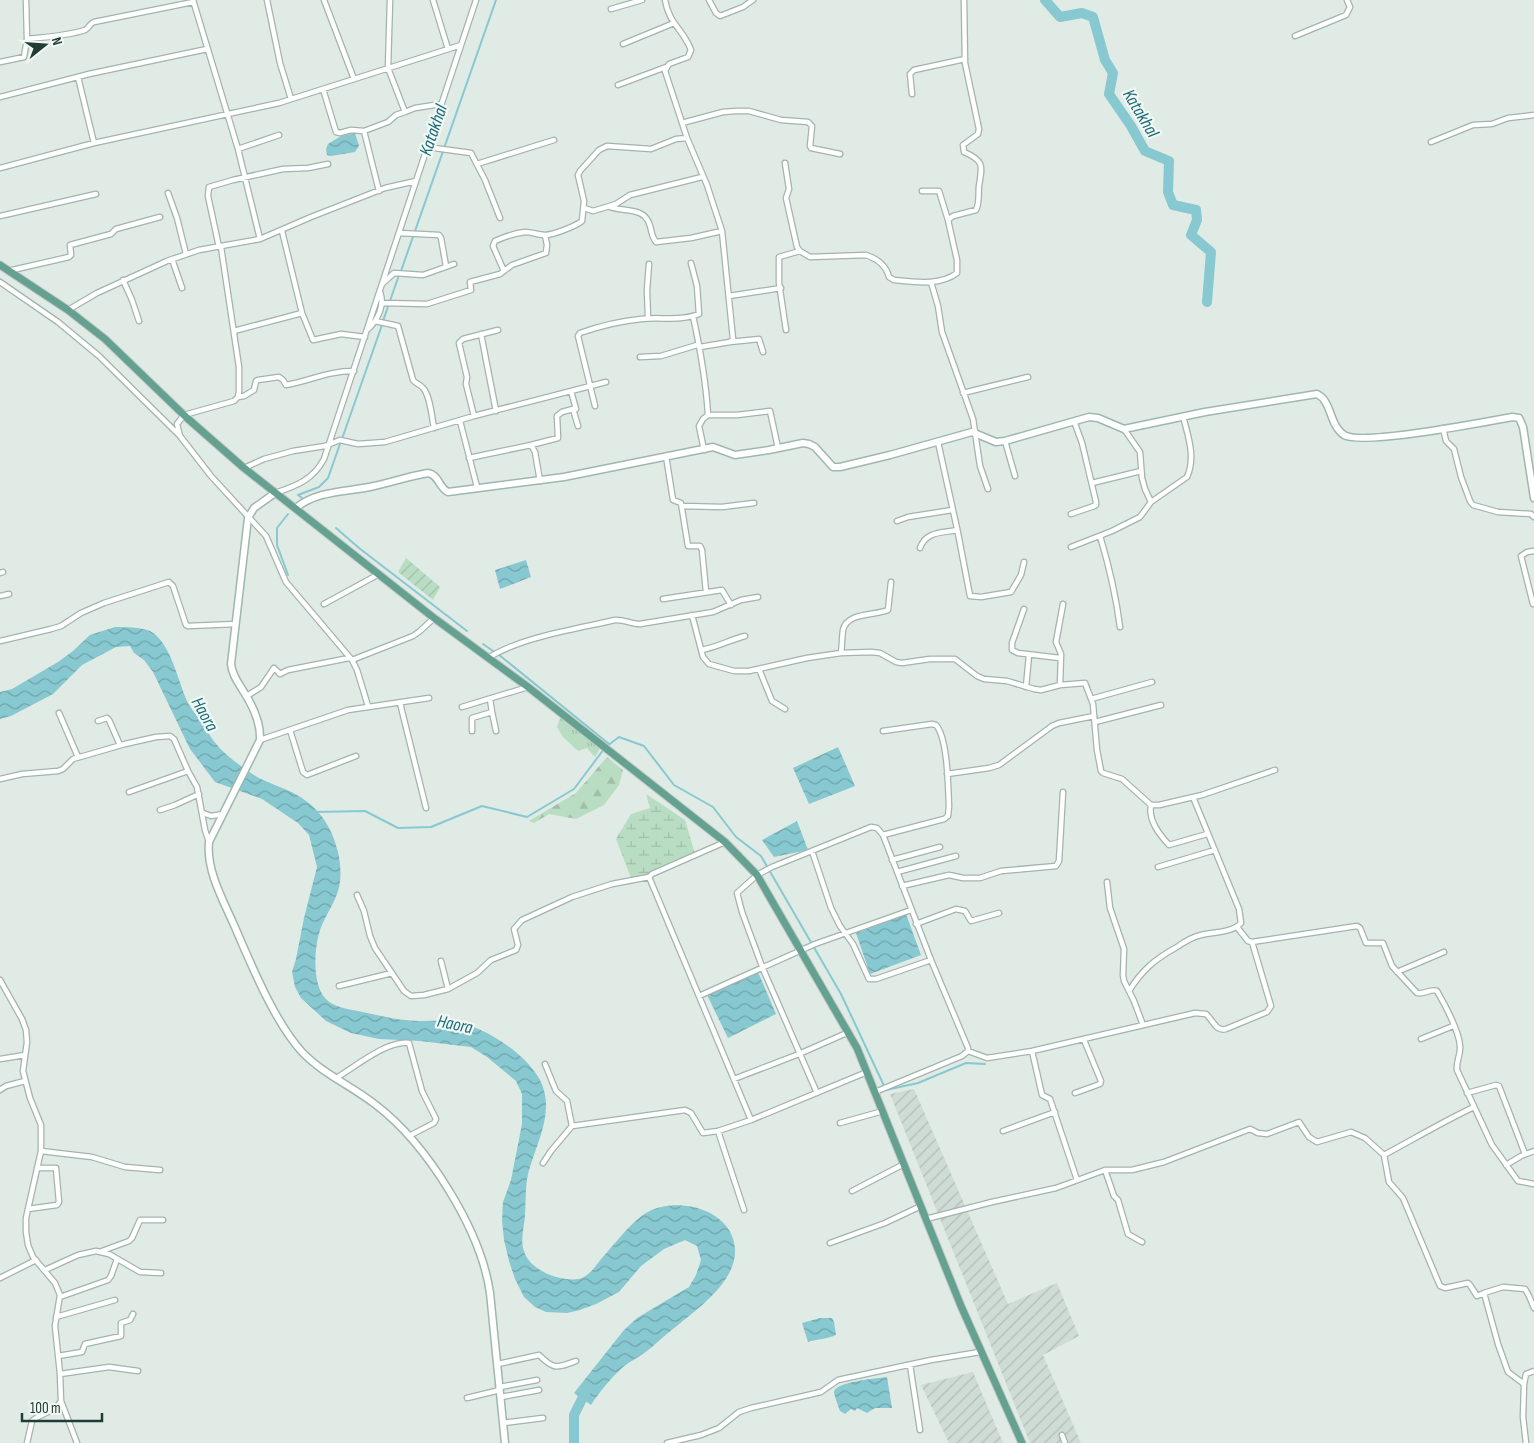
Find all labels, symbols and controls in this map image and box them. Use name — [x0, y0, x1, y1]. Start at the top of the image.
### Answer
north arrow — [20, 20, 70, 70]
text: N — [48, 35, 66, 47]
water label: Katakhal — [1118, 85, 1163, 142]
water label: Katakhal — [415, 101, 452, 158]
water label: Haora — [187, 694, 223, 736]
water label: Haora — [435, 1011, 475, 1039]
scale bar — [22, 1390, 102, 1422]
text: 100 m — [30, 1399, 61, 1418]

